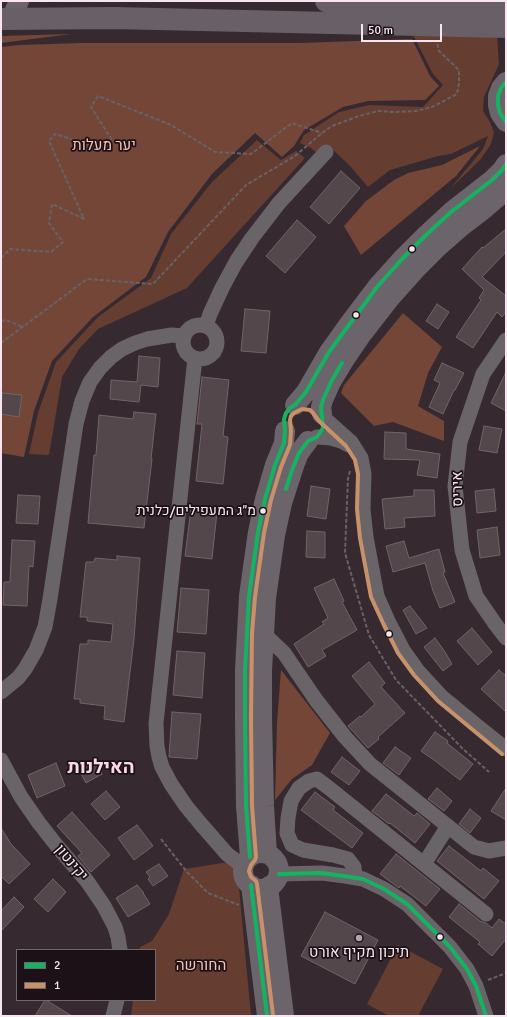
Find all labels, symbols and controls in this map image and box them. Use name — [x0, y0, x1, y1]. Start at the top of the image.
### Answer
scale bar — [363, 16, 444, 42]
text: 50 m — [368, 23, 393, 38]
park label: יער מעלות — [72, 137, 136, 155]
unlabelled marker — [407, 244, 417, 254]
unlabelled marker — [351, 310, 361, 320]
street label: איריס — [449, 471, 467, 507]
place label: מ״ג המעפילים/כלנית — [137, 503, 256, 519]
marker: מ״ג המעפילים/כלנית — [258, 506, 268, 516]
unlabelled marker — [384, 629, 394, 639]
district label: האילנות — [67, 757, 135, 779]
street label: יקינטון — [51, 841, 91, 885]
unlabelled marker — [435, 932, 445, 942]
marker: תיכון מקיף אורט — [354, 933, 364, 943]
place label: תיכון מקיף אורט — [309, 944, 409, 962]
legend — [16, 949, 156, 1001]
park label: החורשה — [176, 957, 226, 975]
text: 2 — [54, 958, 60, 973]
text: 1 — [54, 978, 60, 993]

